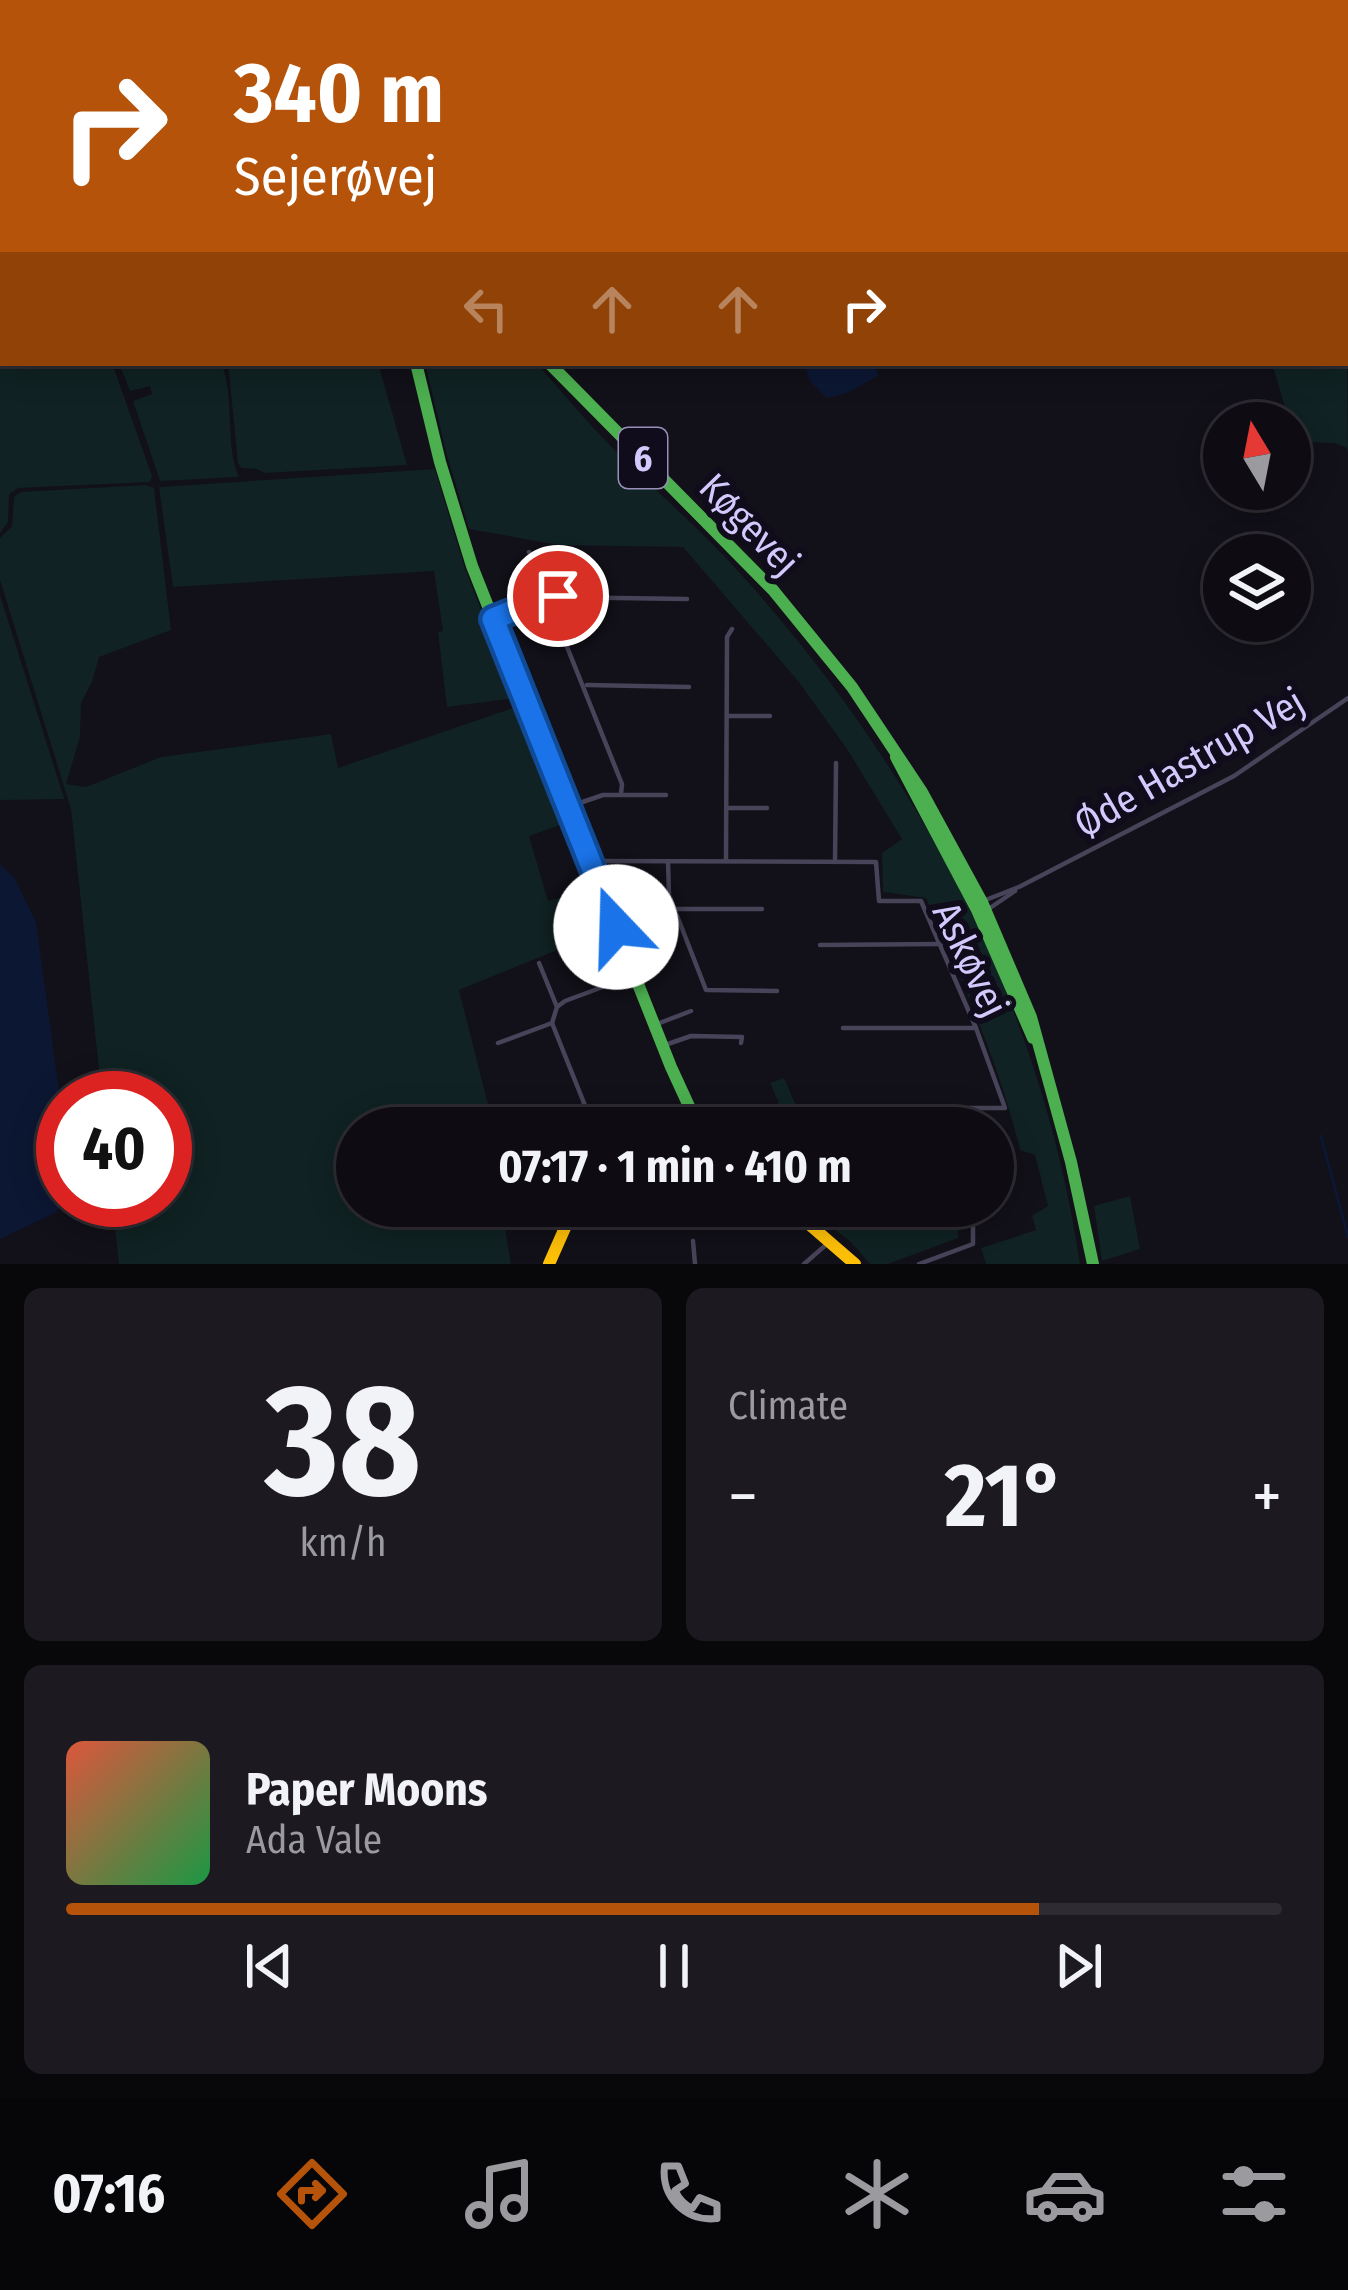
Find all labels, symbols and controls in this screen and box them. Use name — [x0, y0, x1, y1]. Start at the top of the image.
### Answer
text: 340 m — [234, 43, 444, 144]
icon: right — [36, 48, 192, 204]
text: Sejerøvej — [234, 145, 437, 209]
icon: left — [453, 276, 519, 342]
icon: ahead — [579, 276, 645, 342]
icon: ahead — [705, 276, 771, 342]
icon: right — [831, 276, 897, 342]
north arrow — [1203, 402, 1311, 510]
map controls — [1203, 402, 1311, 642]
road number: 6 — [619, 428, 667, 488]
street label: Køgevej — [690, 464, 809, 585]
button: layers — [1203, 534, 1311, 642]
pin — [507, 545, 609, 647]
icon: arrive — [525, 563, 591, 629]
street label: Øde Hastrup Vej — [1066, 679, 1313, 847]
position arrow — [553, 864, 679, 990]
street label: Askøvej — [923, 895, 1017, 1024]
speed limit sign: 40 — [36, 1071, 192, 1227]
text: 07:17 · 1 min · 410 m — [498, 1140, 852, 1194]
text: 38 — [265, 1348, 421, 1535]
text: Climate — [728, 1383, 848, 1429]
text: 21° — [945, 1442, 1065, 1550]
text: − — [728, 1457, 758, 1536]
text: + — [1252, 1457, 1282, 1536]
text: km/h — [300, 1520, 386, 1566]
text: Paper Moons — [246, 1763, 488, 1817]
text: Ada Vale — [246, 1817, 382, 1863]
icon: previous — [236, 1933, 302, 1999]
icon: pause — [641, 1933, 707, 1999]
icon: next — [1046, 1933, 1112, 1999]
icon: directions — [270, 2152, 354, 2236]
icon: music — [458, 2152, 542, 2236]
icon: phone — [647, 2152, 731, 2236]
icon: climate — [835, 2152, 919, 2236]
icon: car — [1023, 2152, 1107, 2236]
icon: filters — [1212, 2152, 1296, 2236]
text: 07:16 — [52, 2162, 165, 2226]

